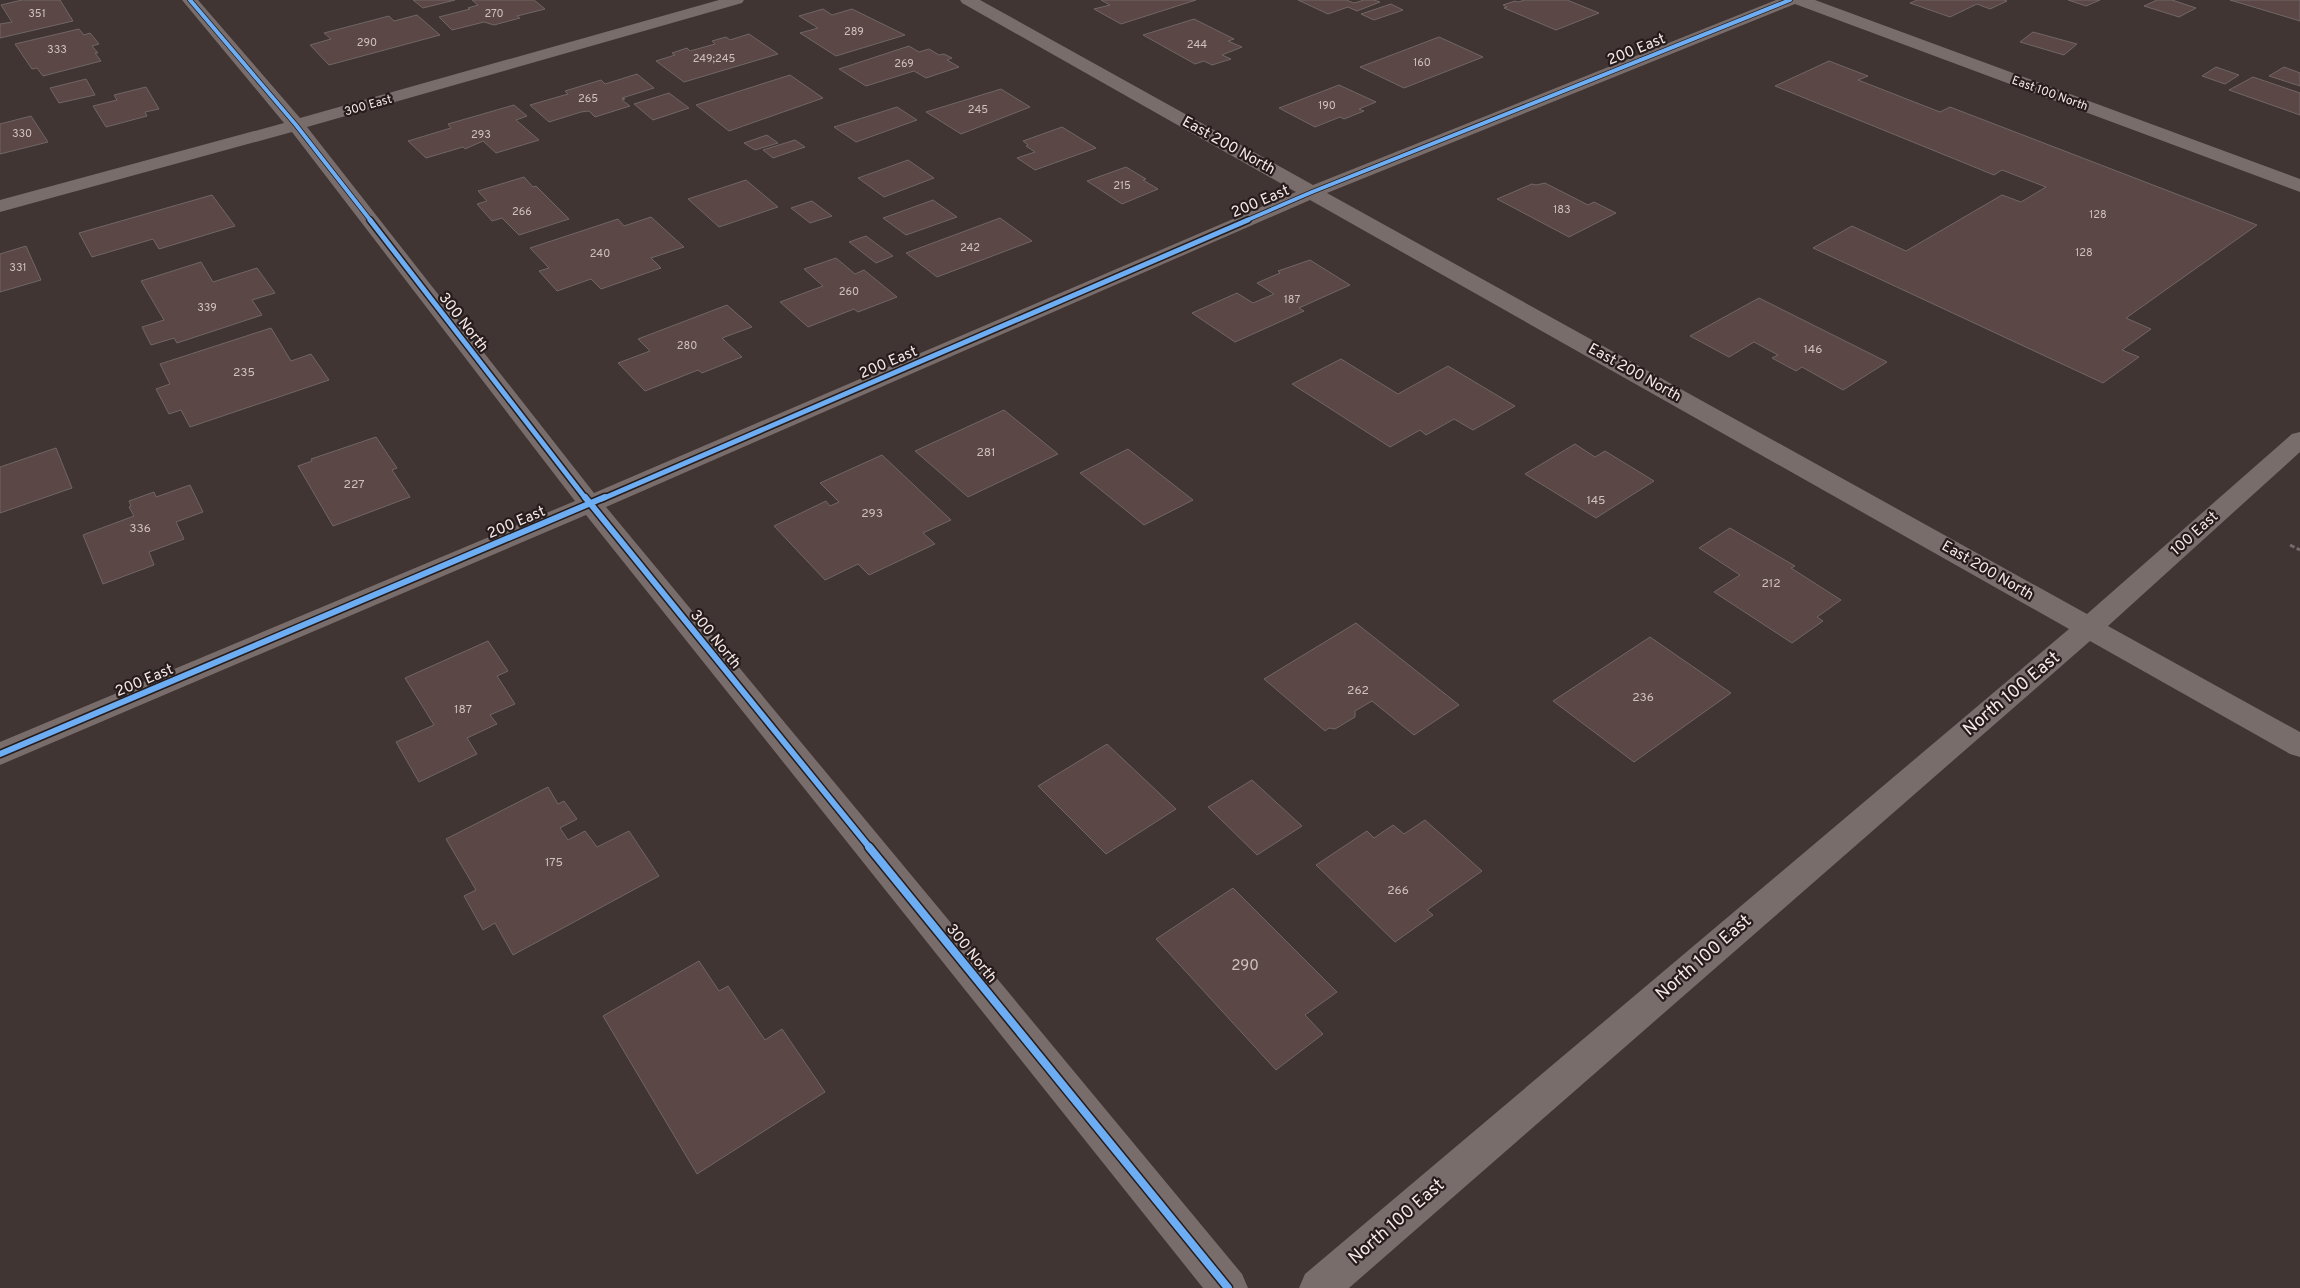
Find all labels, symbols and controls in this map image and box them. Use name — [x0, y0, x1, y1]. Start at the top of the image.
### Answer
house number: 351 — [28, 7, 46, 21]
house number: 270 — [484, 7, 504, 21]
house number: 289 — [844, 25, 864, 39]
street label: 200 East — [1605, 30, 1668, 71]
house number: 290 — [357, 36, 377, 50]
house number: 244 — [1187, 38, 1207, 52]
house number: 333 — [47, 43, 67, 57]
house number: 249;245 — [693, 52, 735, 66]
house number: 160 — [1413, 56, 1431, 70]
house number: 269 — [894, 57, 914, 71]
street label: East 100 North — [2009, 73, 2090, 115]
street label: 300 East — [343, 92, 394, 120]
house number: 265 — [578, 92, 598, 106]
house number: 190 — [1318, 99, 1336, 113]
house number: 245 — [968, 103, 988, 117]
street label: East 200 North — [1178, 113, 1278, 180]
house number: 330 — [12, 127, 32, 141]
house number: 293 — [471, 128, 491, 142]
house number: 215 — [1113, 179, 1131, 193]
street label: 200 East — [1229, 182, 1292, 223]
house number: 183 — [1553, 203, 1571, 217]
house number: 266 — [512, 205, 532, 219]
house number: 128 — [2089, 208, 2107, 222]
house number: 242 — [960, 241, 980, 255]
house number: 128 — [2075, 246, 2093, 260]
house number: 240 — [590, 247, 610, 261]
house number: 331 — [9, 261, 27, 275]
house number: 260 — [839, 285, 859, 299]
street label: 300 North — [434, 289, 492, 357]
house number: 187 — [1284, 293, 1300, 307]
house number: 339 — [197, 301, 217, 315]
house number: 280 — [677, 339, 697, 353]
street label: East 200 North — [1584, 340, 1684, 407]
house number: 146 — [1804, 342, 1822, 358]
street label: 200 East — [857, 343, 920, 384]
house number: 235 — [233, 365, 255, 381]
house number: 281 — [976, 445, 996, 461]
house number: 227 — [344, 477, 364, 493]
house number: 145 — [1586, 493, 1606, 509]
street label: 200 East — [485, 503, 548, 544]
house number: 293 — [861, 506, 883, 522]
street label: 100 East — [2167, 508, 2223, 560]
house number: 336 — [129, 521, 151, 537]
street label: East 200 North — [1938, 537, 2037, 605]
house number: 212 — [1761, 576, 1781, 592]
street label: 300 North — [685, 607, 744, 673]
street label: North 100 East — [1959, 647, 2065, 742]
street label: 200 East — [113, 661, 176, 702]
house number: 262 — [1347, 683, 1369, 699]
house number: 236 — [1632, 690, 1654, 706]
house number: 187 — [454, 702, 472, 718]
house number: 175 — [545, 855, 563, 871]
house number: 266 — [1387, 883, 1409, 899]
street label: North 100 East — [1651, 910, 1757, 1006]
street label: 300 North — [941, 921, 1000, 987]
house number: 290 — [1231, 957, 1259, 976]
street label: North 100 East — [1344, 1174, 1450, 1270]

